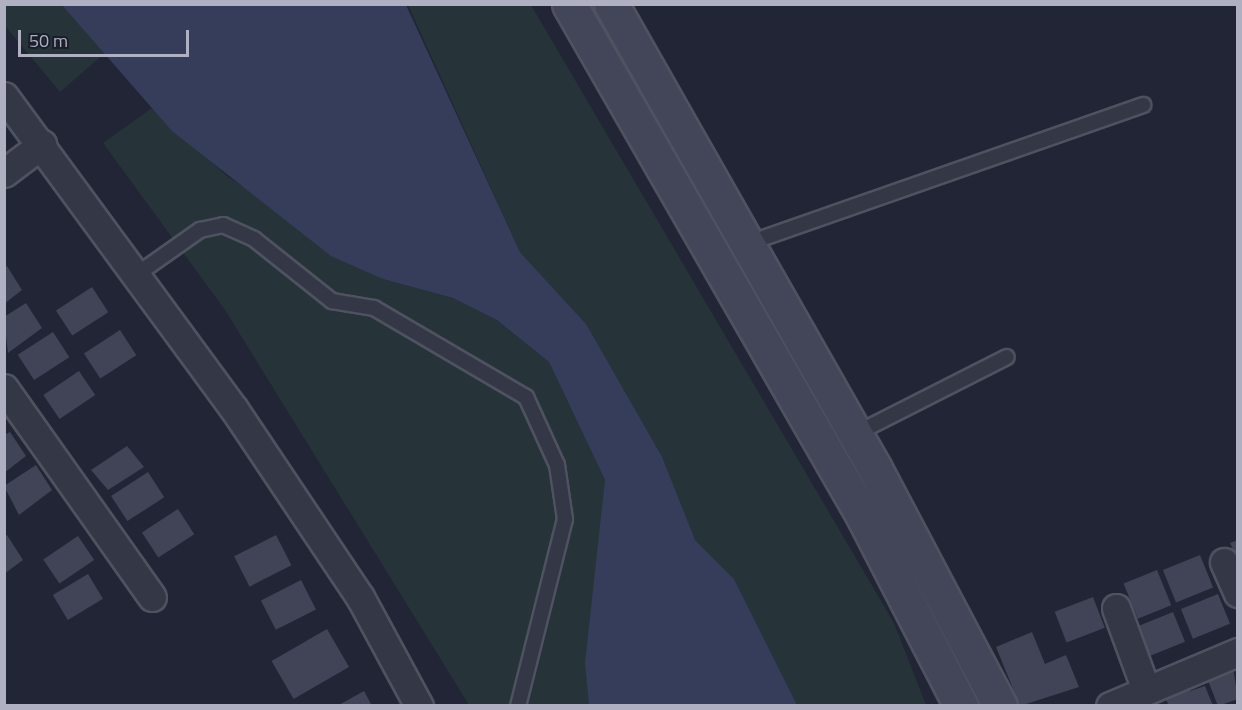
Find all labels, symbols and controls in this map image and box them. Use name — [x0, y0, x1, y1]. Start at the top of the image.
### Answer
scale bar — [21, 18, 192, 56]
text: 50 m — [29, 27, 68, 54]

